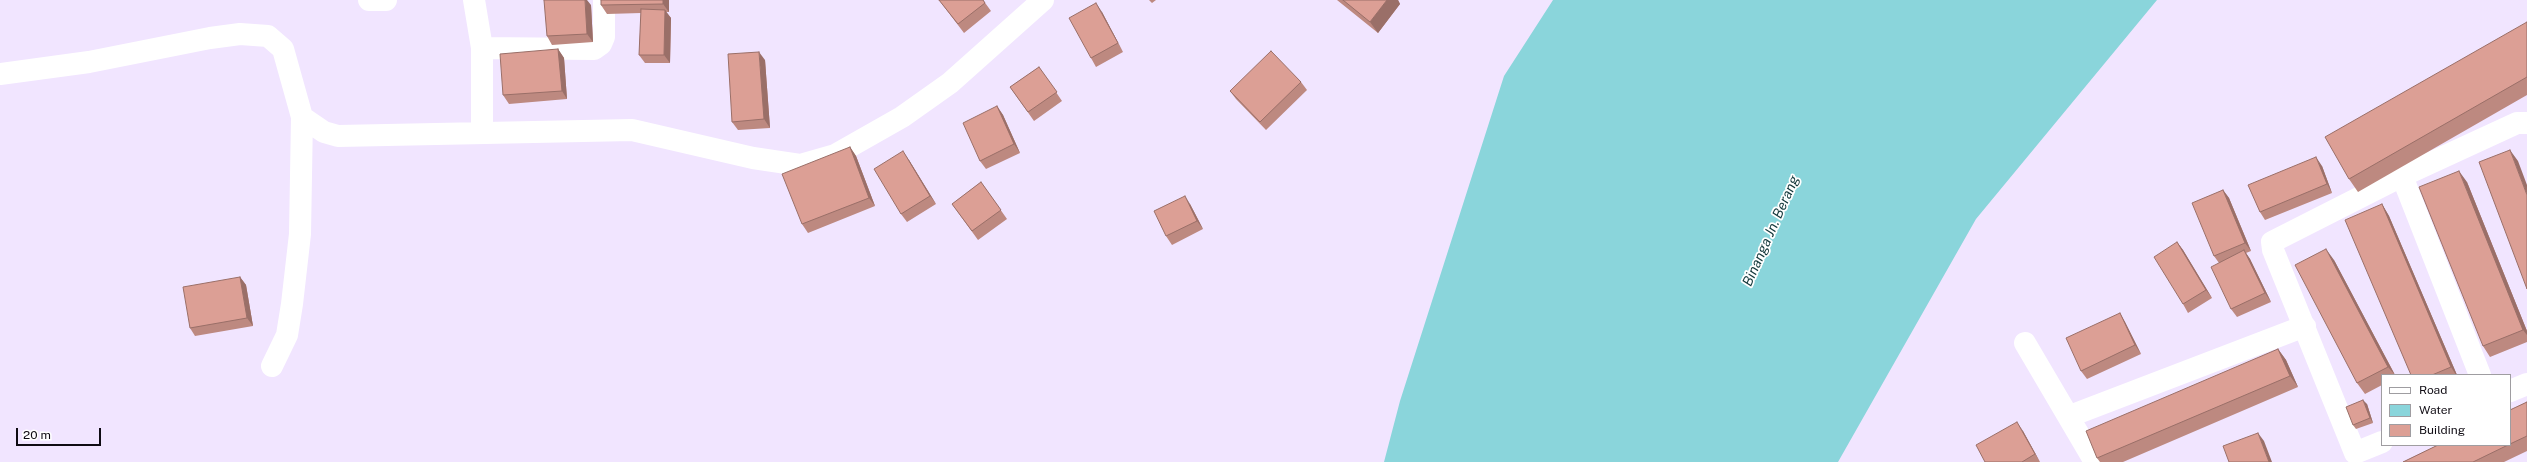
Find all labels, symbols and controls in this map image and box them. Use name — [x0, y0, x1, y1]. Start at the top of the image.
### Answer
water label: Binanga Jn. Berang — [1739, 173, 1803, 289]
legend — [2381, 374, 2511, 446]
text: Road — [2419, 383, 2447, 397]
text: Water — [2419, 403, 2452, 417]
scale bar — [18, 420, 103, 446]
text: Building — [2419, 423, 2465, 437]
text: 20 m — [23, 428, 51, 442]

